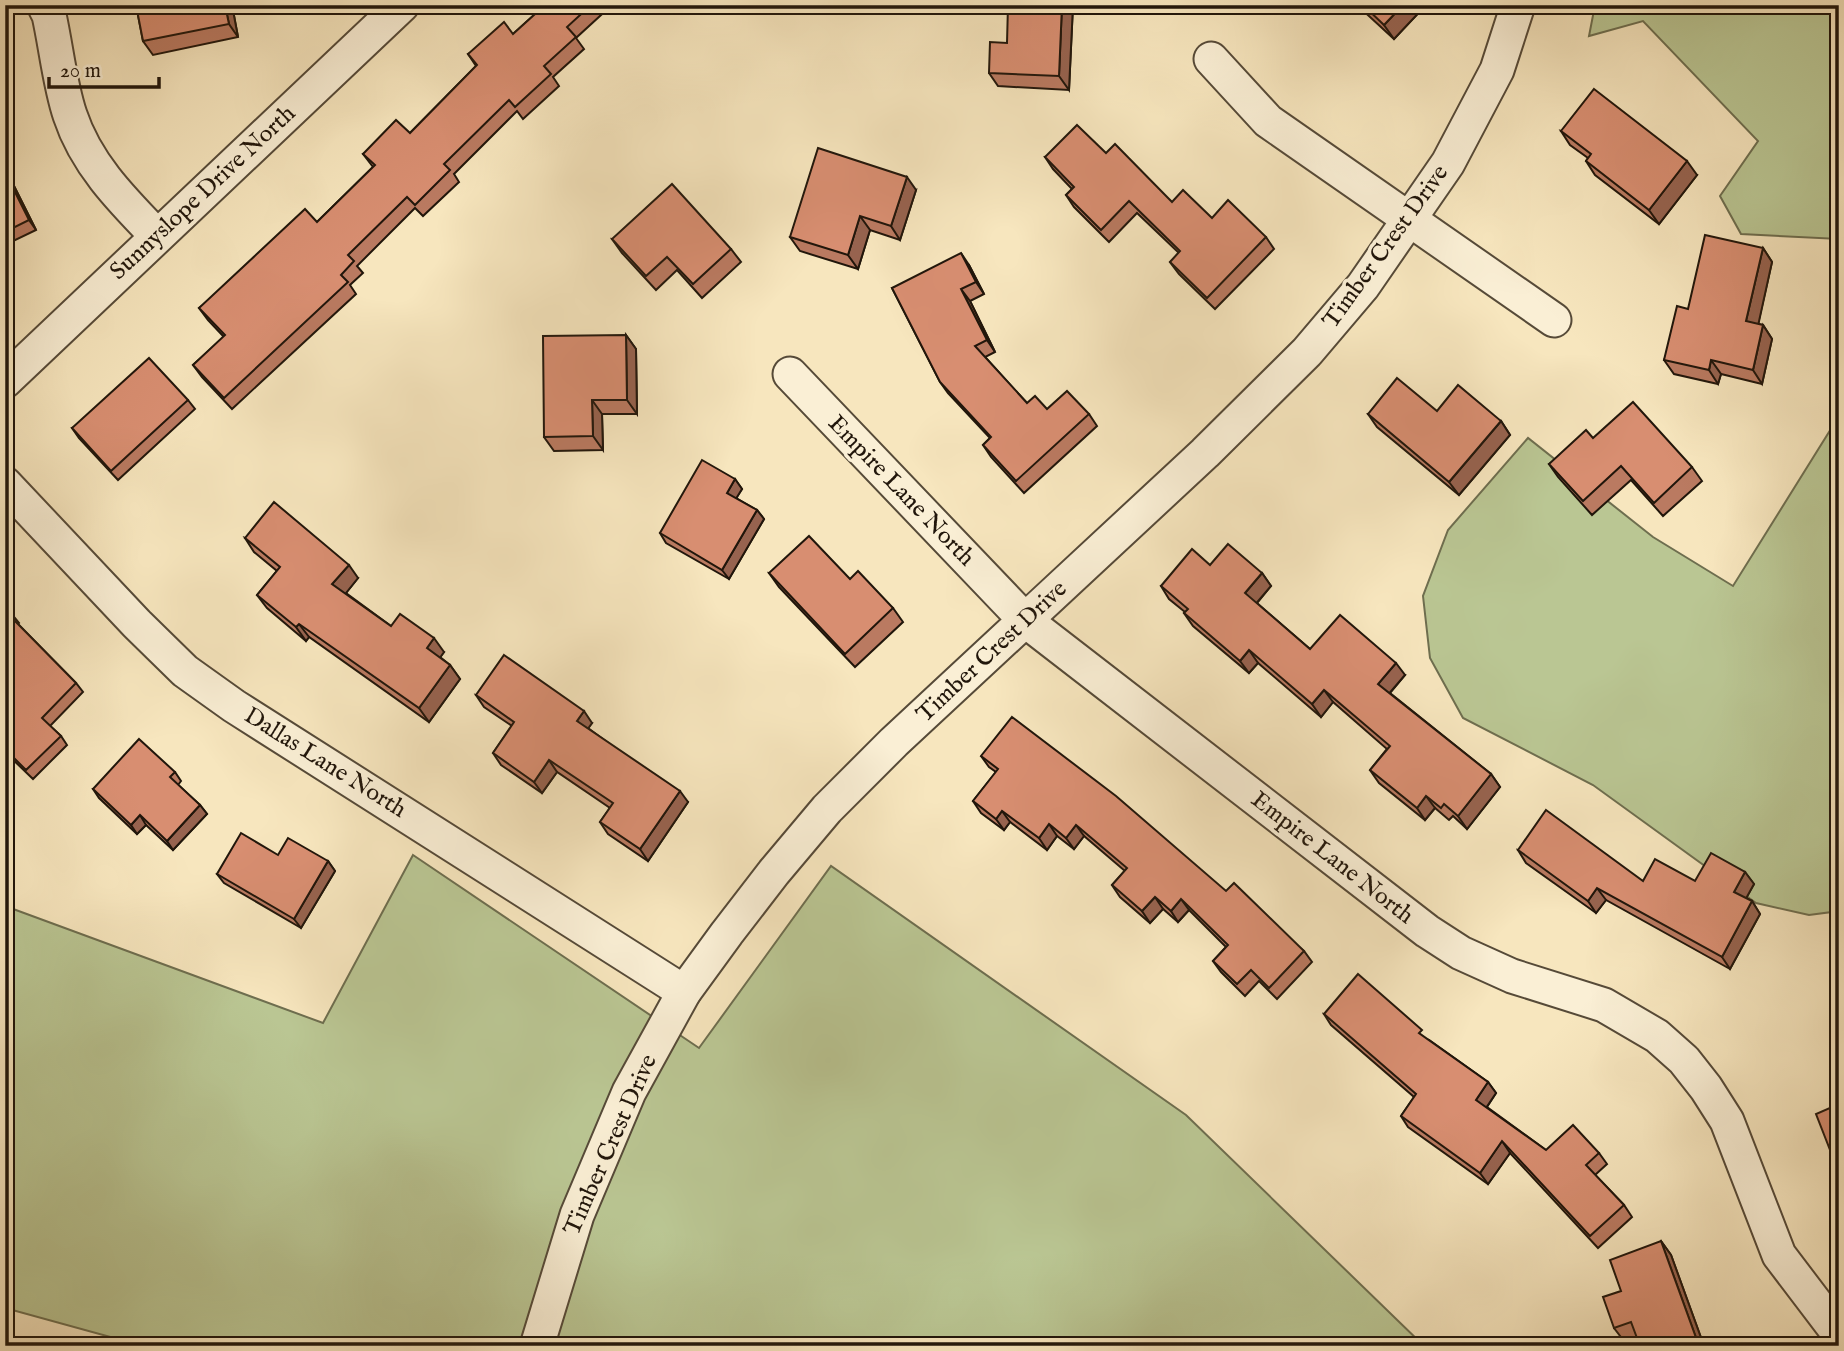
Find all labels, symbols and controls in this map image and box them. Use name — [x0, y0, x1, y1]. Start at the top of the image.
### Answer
scale bar — [49, 46, 159, 90]
text: 20 m — [60, 58, 101, 85]
street label: Sunnyslope Drive North — [104, 99, 303, 287]
street label: Timber Crest Drive — [1316, 159, 1456, 335]
street label: Empire Lane North — [821, 409, 981, 573]
street label: Timber Crest Drive — [910, 574, 1074, 730]
street label: Dallas Lane North — [238, 701, 412, 826]
street label: Empire Lane North — [1244, 785, 1420, 932]
street label: Timber Crest Drive — [557, 1050, 665, 1240]

